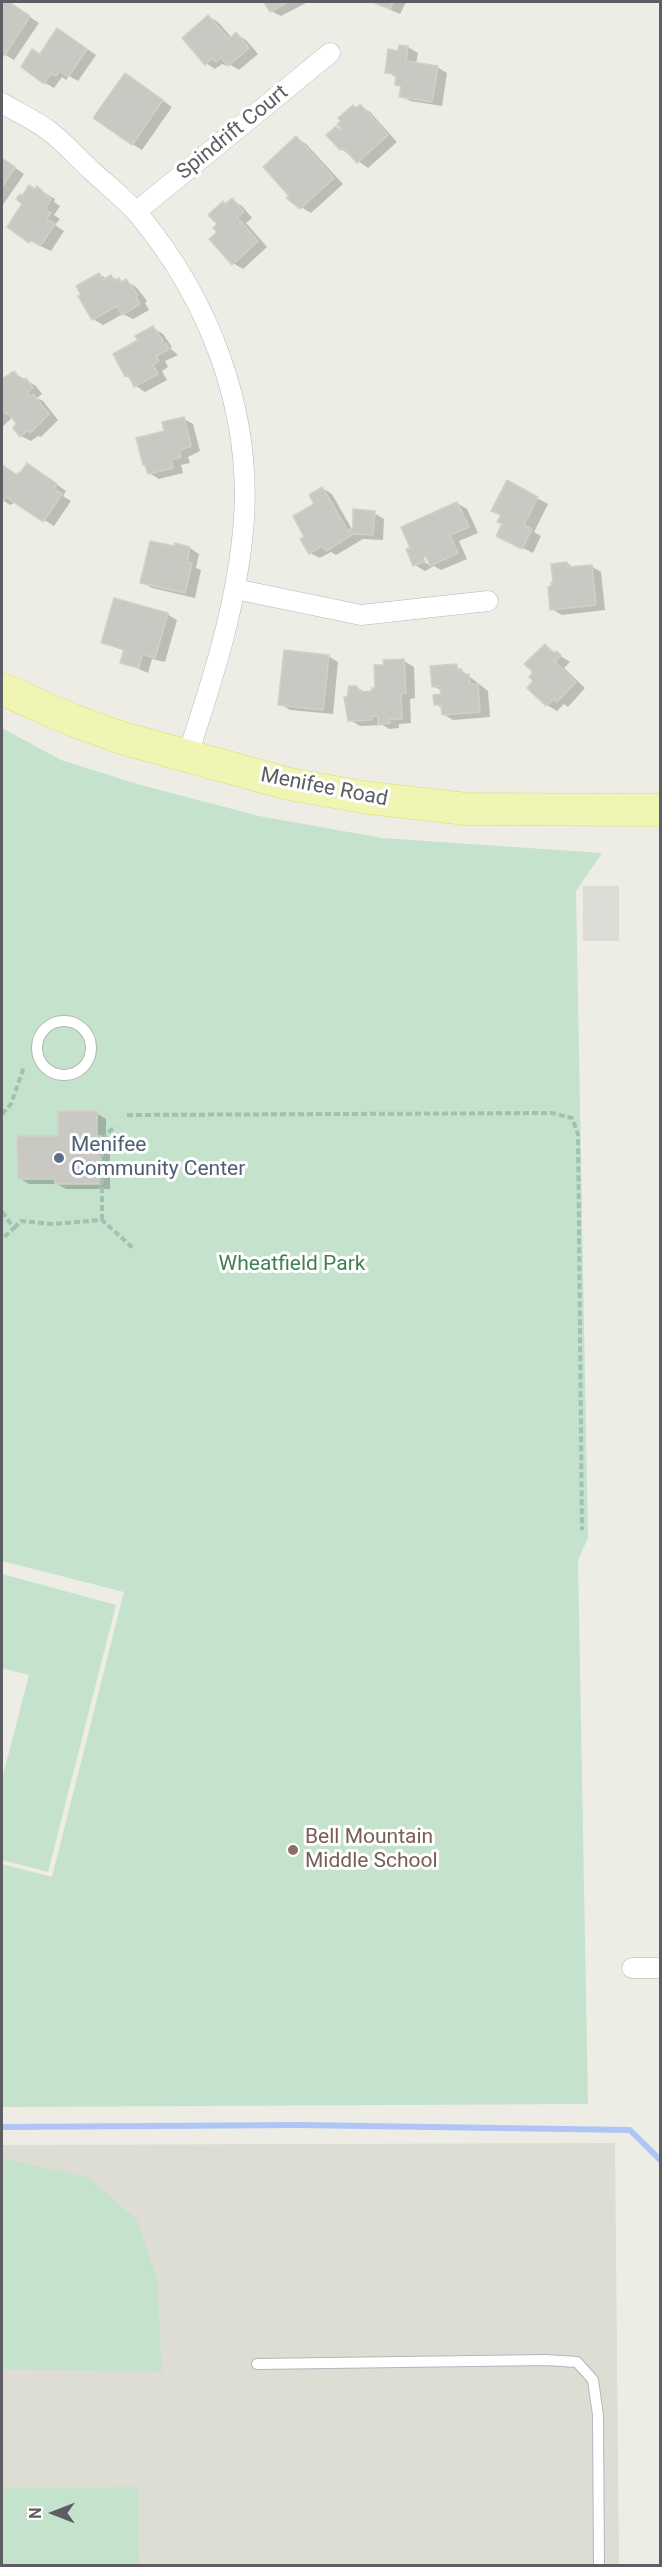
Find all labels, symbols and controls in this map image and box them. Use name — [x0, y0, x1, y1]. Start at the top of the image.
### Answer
street label: Spindrift Court — [172, 80, 294, 186]
street label: Menifee Road — [258, 763, 390, 813]
place label: Menifee Community Center — [71, 1133, 245, 1183]
marker: Menifee Community Center — [52, 1151, 66, 1165]
park label: Wheatfield Park — [219, 1252, 365, 1278]
place label: Bell Mountain Middle School — [305, 1825, 438, 1875]
marker: Bell Mountain Middle School — [286, 1843, 300, 1857]
north arrow — [24, 2483, 84, 2543]
text: N — [26, 2507, 45, 2519]

